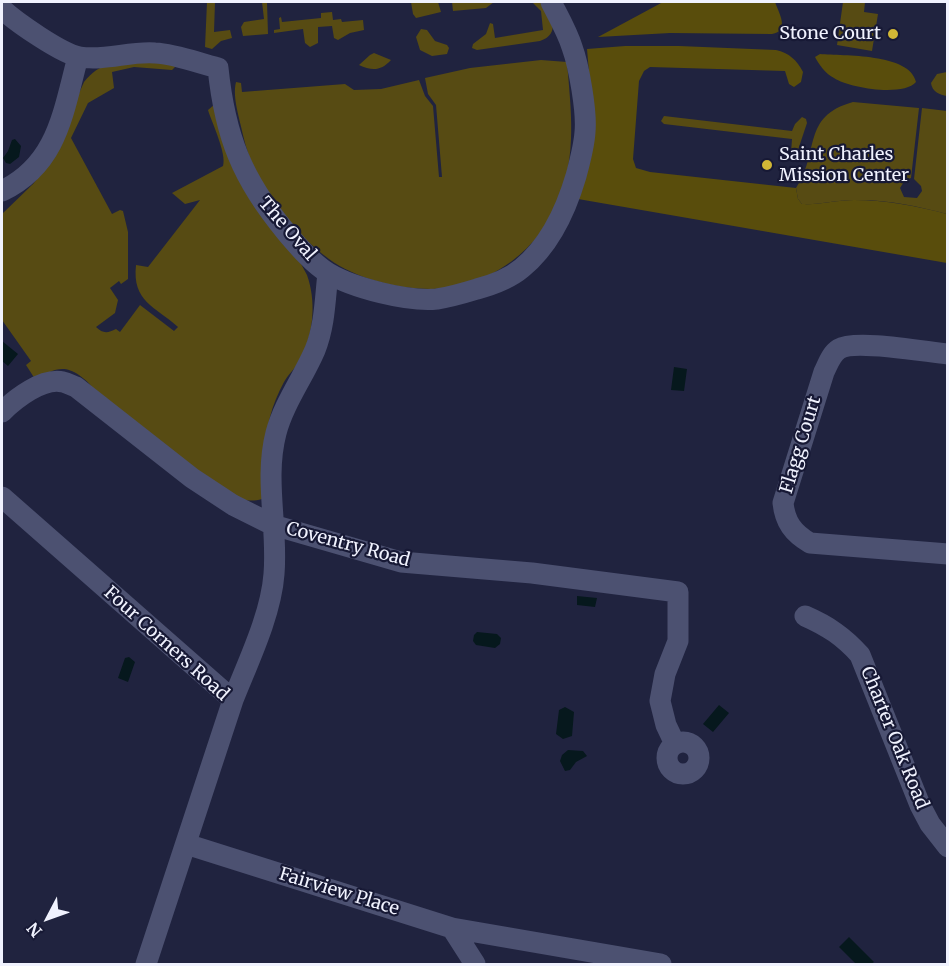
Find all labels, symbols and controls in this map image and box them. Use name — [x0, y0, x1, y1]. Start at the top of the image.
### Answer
place label: Stone Court — [779, 23, 881, 45]
marker: Stone Court — [886, 27, 900, 41]
place label: Saint Charles Mission Center — [779, 144, 909, 186]
marker: Saint Charles Mission Center — [760, 158, 774, 172]
street label: The Oval — [254, 193, 320, 265]
street label: Flagg Court — [776, 394, 826, 496]
street label: Coventry Road — [284, 518, 412, 572]
street label: Four Corners Road — [99, 582, 233, 706]
street label: Charter Oak Road — [856, 664, 932, 812]
street label: Fairview Place — [276, 863, 402, 921]
north arrow — [18, 888, 78, 948]
text: N — [23, 918, 46, 941]

